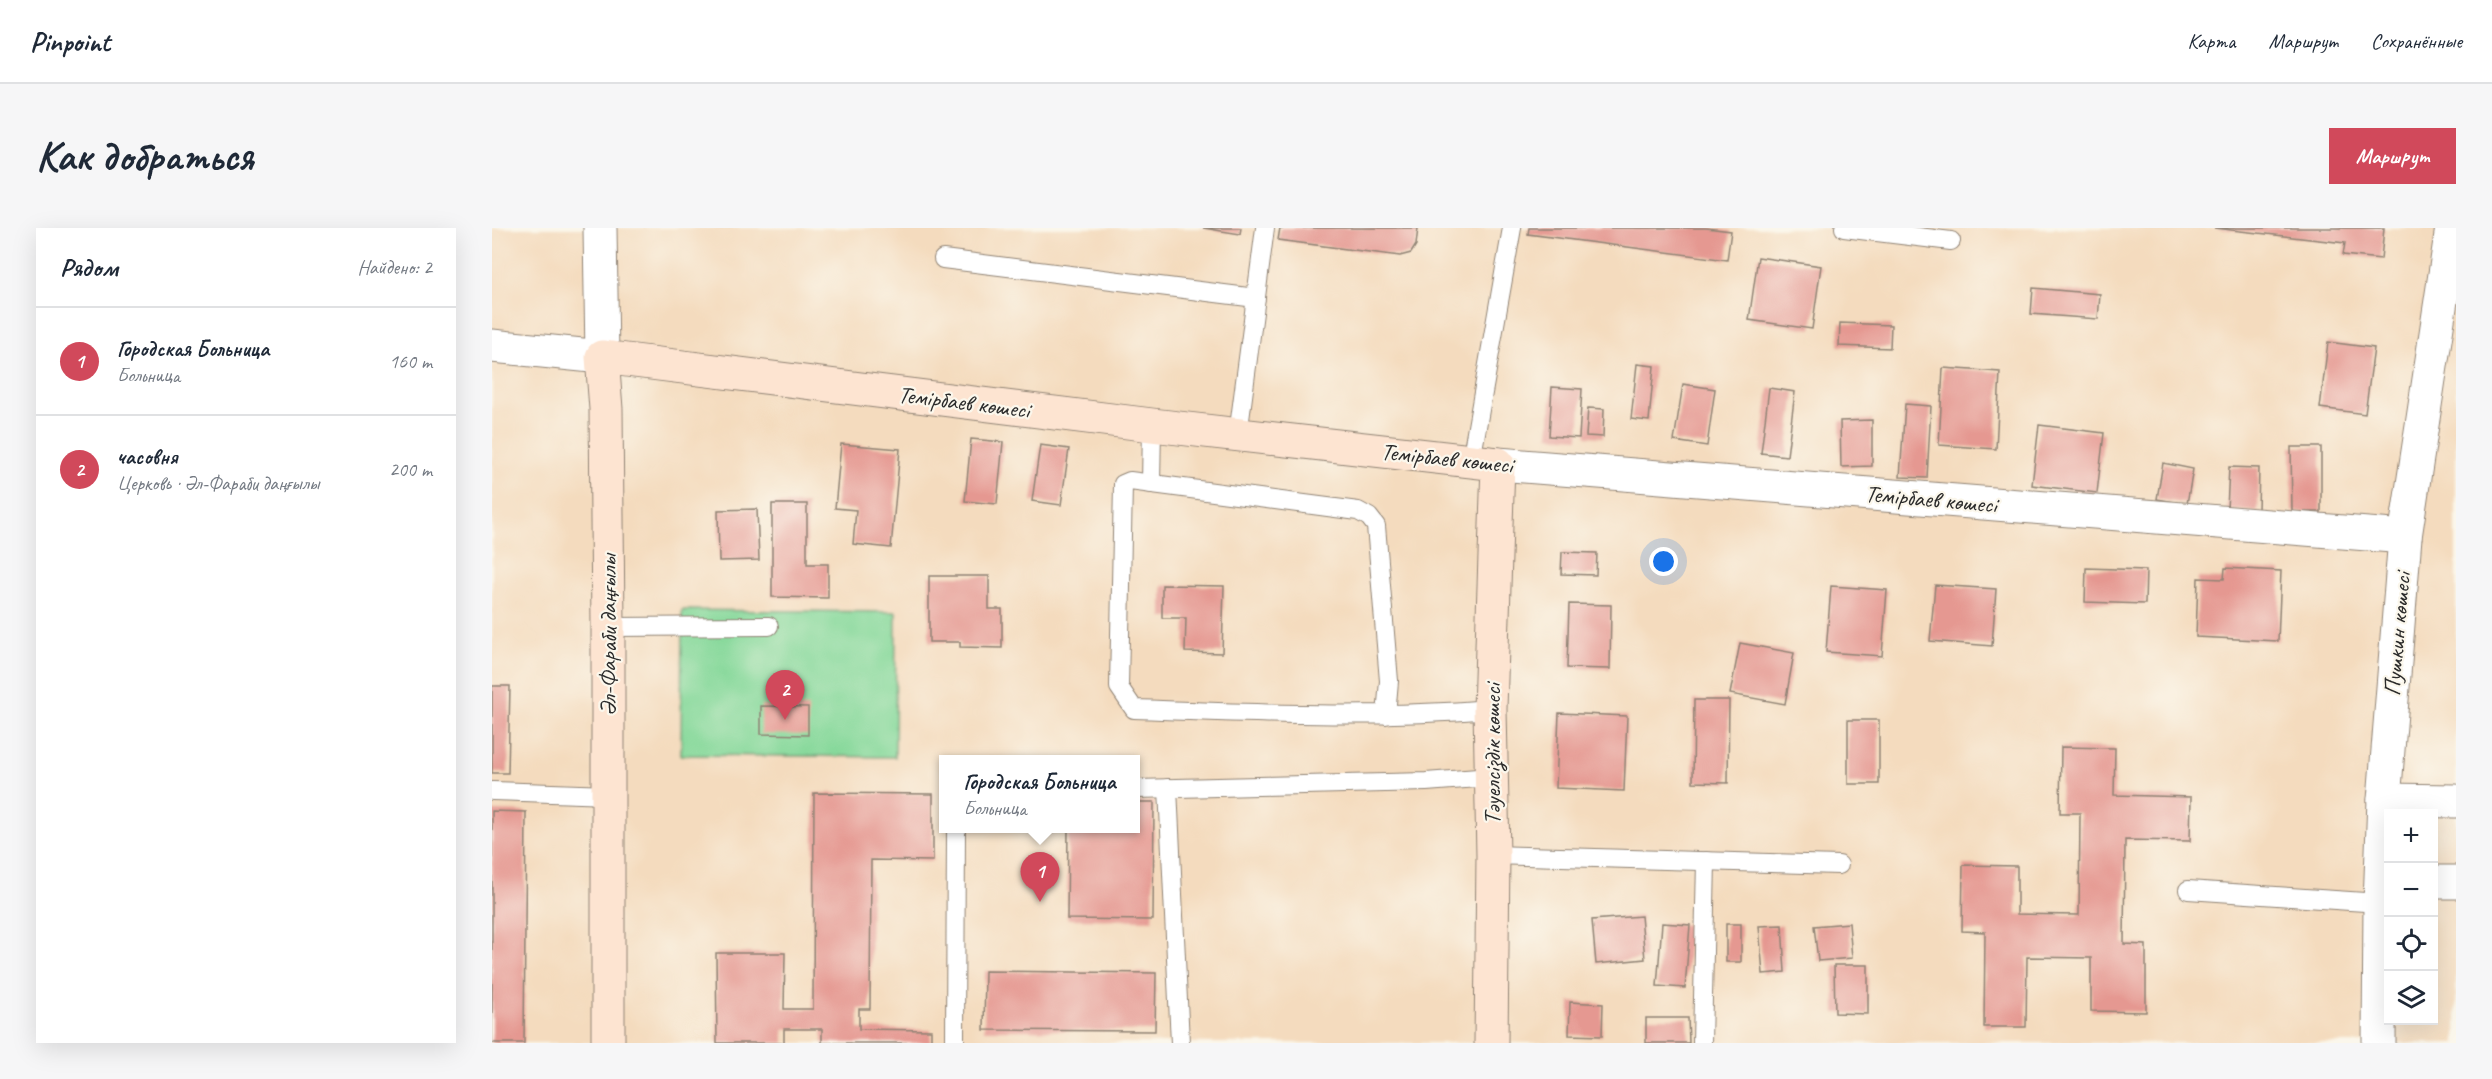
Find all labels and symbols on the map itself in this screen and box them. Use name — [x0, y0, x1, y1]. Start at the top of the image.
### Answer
street label: Темірбаев көшесі — [897, 379, 1034, 425]
street label: Темірбаев көшесі — [1380, 436, 1517, 480]
street label: Темірбаев көшесі — [1864, 478, 2001, 520]
your location — [1649, 547, 1678, 576]
street label: Әл-Фараби даңғылы — [593, 552, 623, 716]
street label: Пушкин көшесі — [2377, 568, 2418, 697]
pin: 2 — [766, 670, 804, 720]
street label: Тәуелсіздік көшесі — [1477, 681, 1508, 825]
pin: 1 — [1020, 852, 1060, 902]

